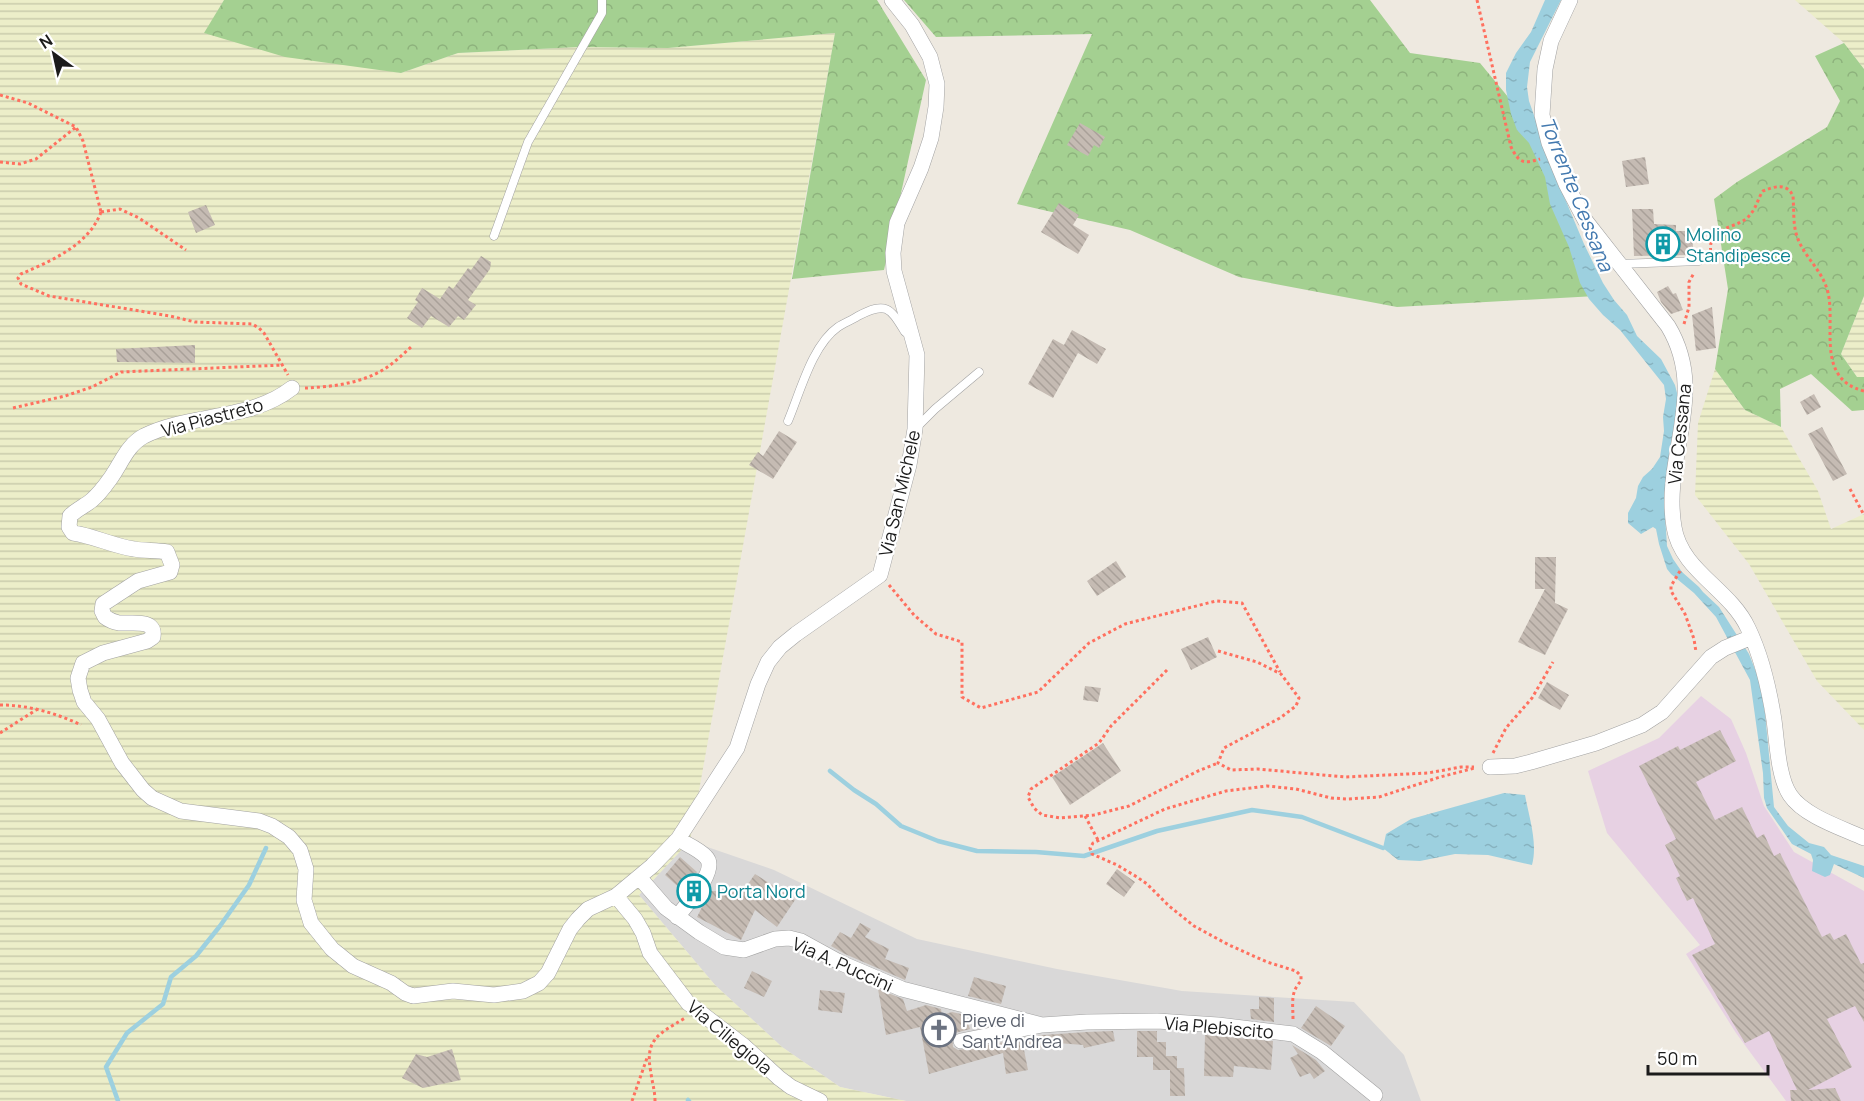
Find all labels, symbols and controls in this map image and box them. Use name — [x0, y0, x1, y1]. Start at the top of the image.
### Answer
north arrow — [24, 24, 84, 84]
text: N — [35, 29, 57, 54]
water label: Torrente Cessana — [1534, 113, 1621, 276]
place label: Molino Standipesce — [1686, 222, 1791, 267]
building icon: Molino Standipesce — [1645, 226, 1681, 262]
street label: Via Cessana — [1662, 382, 1696, 486]
street label: Via Piastreto — [158, 392, 266, 442]
street label: Via San Michele — [873, 427, 925, 559]
building icon: Porta Nord — [676, 873, 712, 909]
place label: Porta Nord — [717, 879, 806, 903]
street label: Via A. Puccini — [789, 931, 897, 997]
street label: Via Ciliegiola — [682, 994, 778, 1080]
place label: Pieve di Sant'Andrea — [962, 1008, 1062, 1053]
street label: Via Plebiscito — [1163, 1010, 1275, 1044]
church icon: Pieve di Sant'Andrea — [921, 1012, 957, 1048]
scale bar — [1648, 1038, 1768, 1076]
text: 50 m — [1657, 1046, 1697, 1070]

